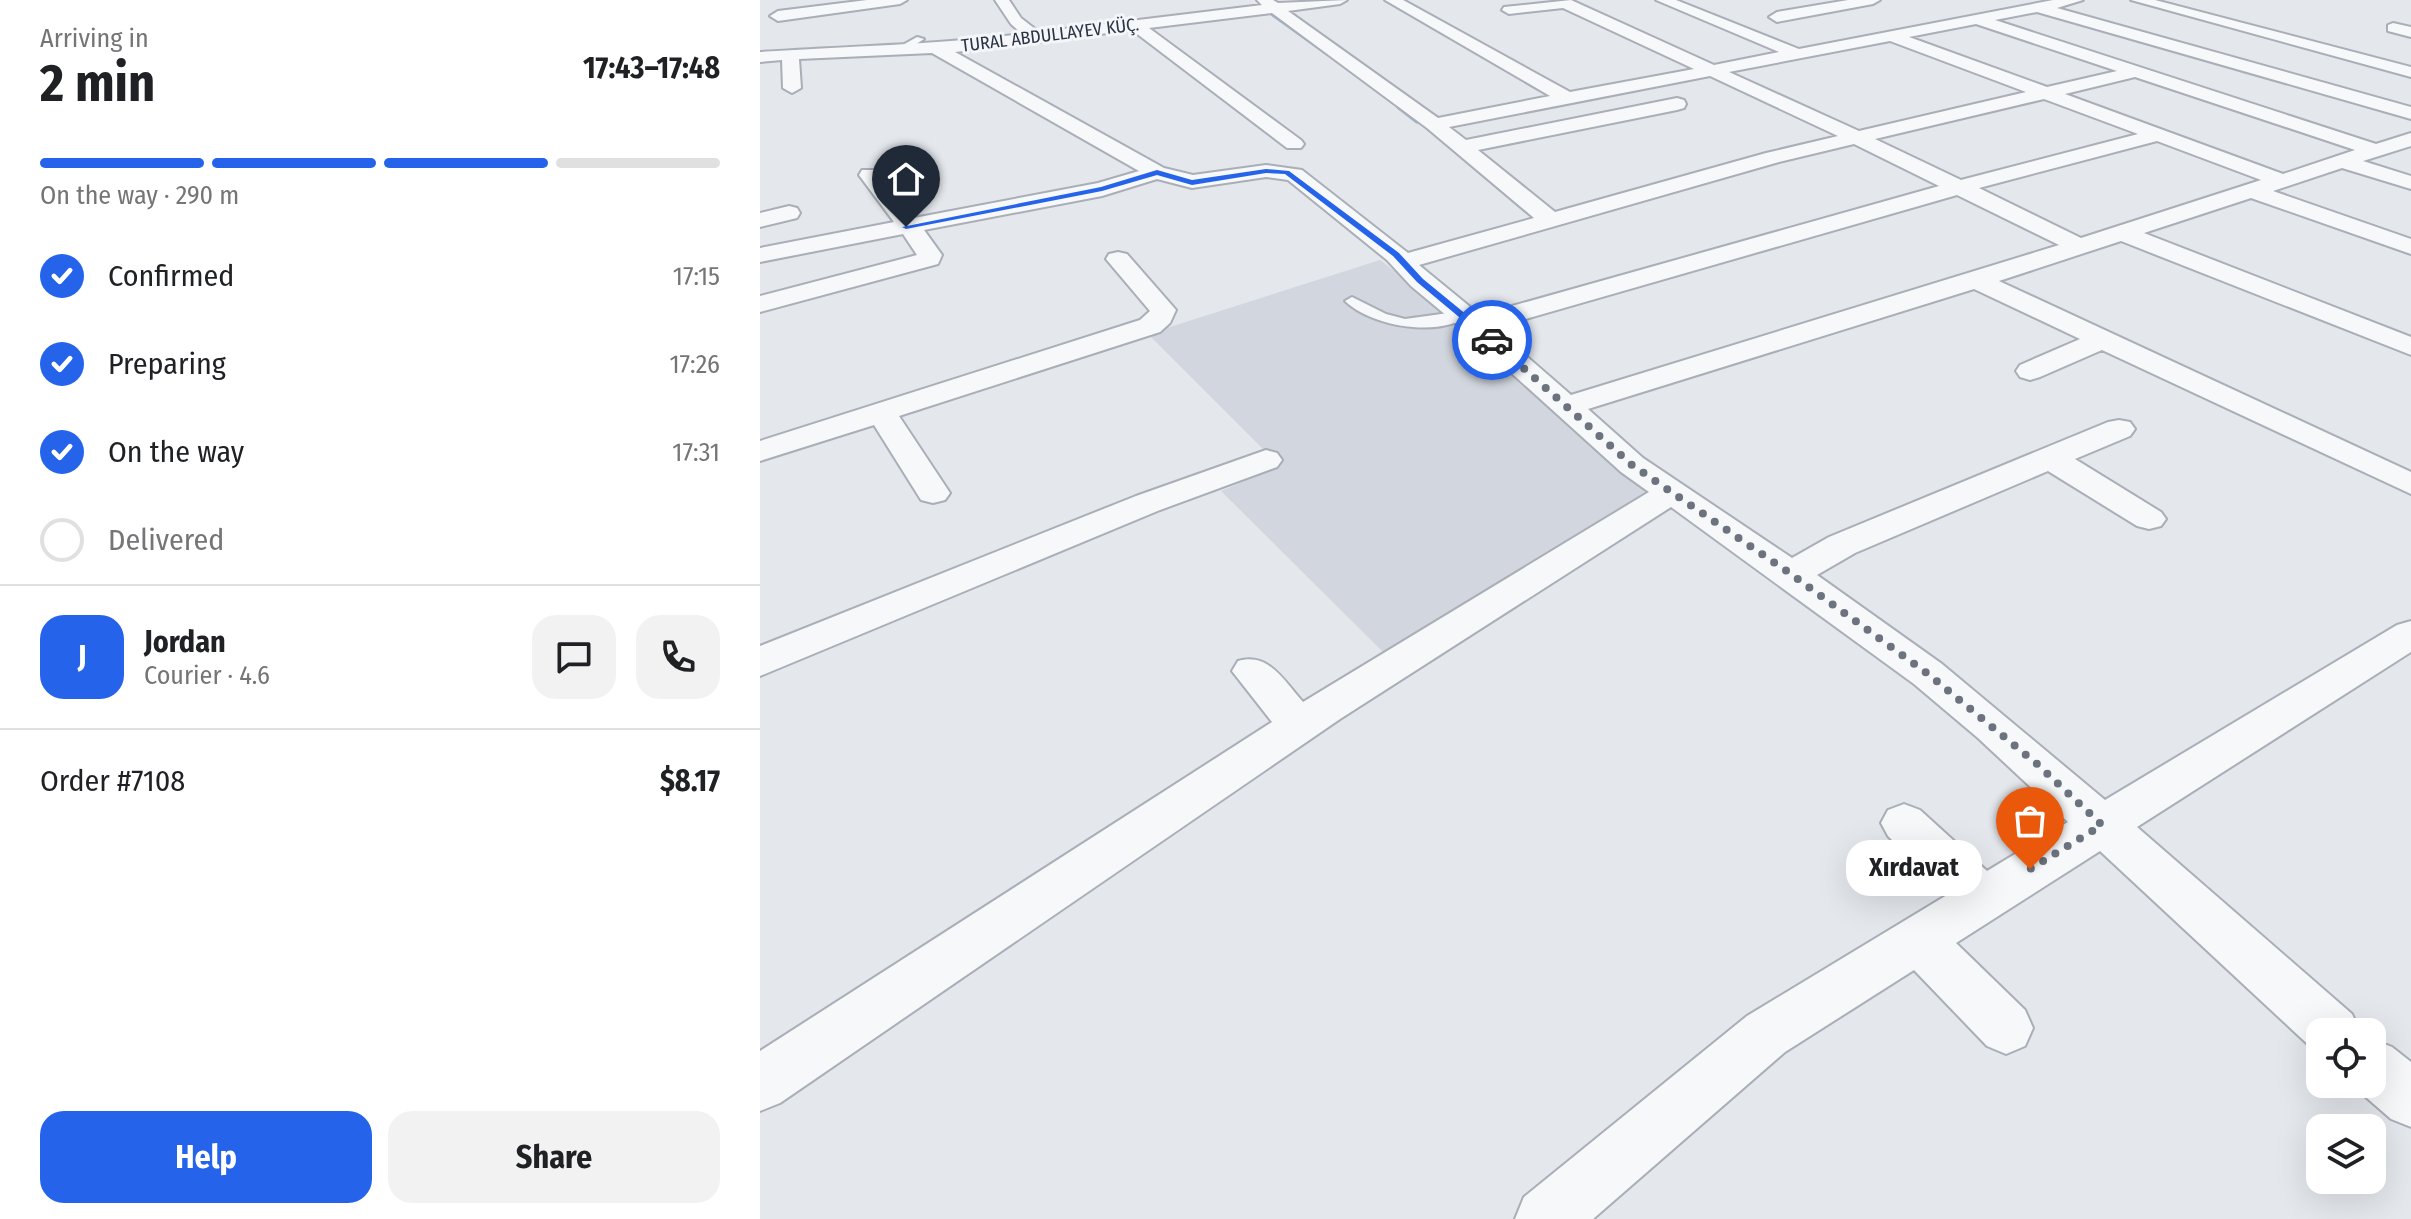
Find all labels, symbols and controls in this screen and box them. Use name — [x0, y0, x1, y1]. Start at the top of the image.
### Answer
street label: TURAL ABDULLAYEV KÜÇ. — [960, 13, 1140, 57]
text: Arriving in — [40, 23, 149, 54]
text: 17:43–17:48 — [583, 50, 720, 86]
text: 2 min — [40, 52, 155, 115]
pin — [872, 145, 940, 227]
icon: home — [884, 157, 928, 201]
text: On the way · 290 m — [40, 180, 239, 211]
icon: check — [40, 254, 84, 298]
text: Confirmed — [108, 258, 234, 294]
text: 17:15 — [673, 261, 720, 292]
courier — [1452, 300, 1532, 380]
icon: car — [1470, 318, 1514, 362]
icon: check — [40, 342, 84, 386]
text: Preparing — [108, 346, 226, 382]
text: 17:26 — [669, 349, 720, 380]
icon: check — [40, 430, 84, 474]
text: On the way — [108, 434, 244, 470]
text: 17:31 — [672, 437, 720, 468]
text: Delivered — [108, 522, 224, 558]
button: chat — [532, 615, 616, 699]
button: phone — [636, 615, 720, 699]
text: Jordan — [144, 624, 226, 660]
text: J — [78, 639, 86, 675]
text: Courier · 4.6 — [144, 660, 270, 691]
text: Order #7108 — [40, 763, 185, 799]
text: $8.17 — [660, 763, 720, 799]
pin — [1996, 787, 2064, 869]
icon: bag — [2008, 799, 2052, 843]
callout: Xırdavat — [1846, 841, 1982, 897]
text: Xırdavat — [1869, 852, 1959, 883]
map controls — [2306, 1018, 2386, 1194]
button: locate — [2306, 1018, 2386, 1098]
button: Help — [40, 1111, 372, 1203]
button: Share — [388, 1111, 720, 1203]
button: layers — [2306, 1114, 2386, 1194]

